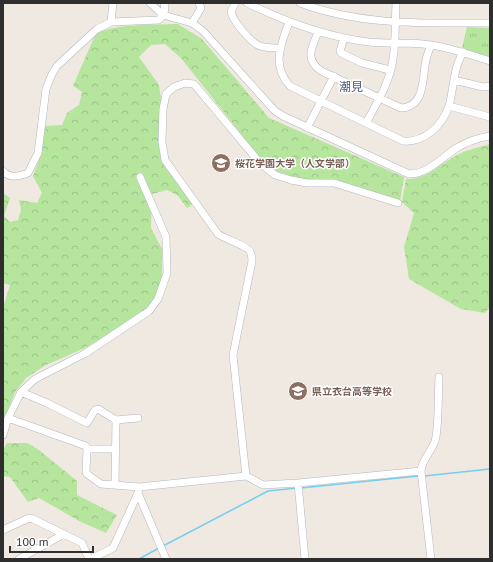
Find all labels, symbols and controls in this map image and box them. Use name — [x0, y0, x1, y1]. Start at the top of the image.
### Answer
district label: 潮見 — [339, 79, 363, 94]
school or university icon: 桜花学園大学（人文学部） — [210, 152, 232, 174]
place label: 桜花学園大学（人文学部） — [235, 157, 355, 170]
school or university icon: 県立衣台高等学校 — [287, 380, 309, 402]
place label: 県立衣台高等学校 — [312, 385, 392, 398]
scale bar — [10, 528, 93, 554]
text: 100 m — [16, 534, 49, 549]

